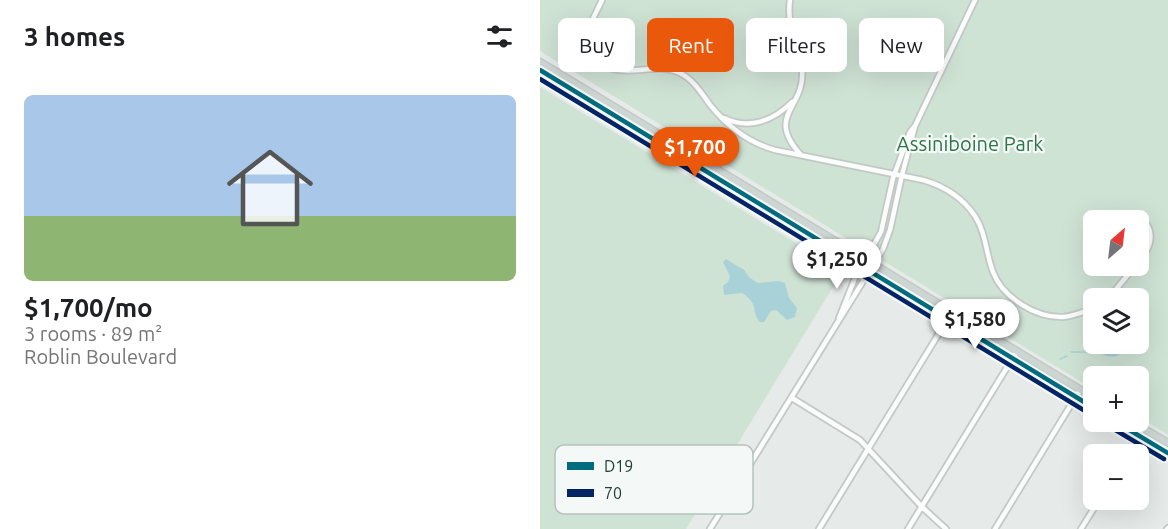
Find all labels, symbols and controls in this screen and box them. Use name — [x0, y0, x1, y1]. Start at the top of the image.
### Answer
chip: Buy — [558, 18, 635, 72]
chip: Rent — [647, 18, 734, 72]
chip: Filters — [746, 18, 847, 72]
chip: New — [859, 18, 944, 72]
icon: filters — [483, 20, 516, 53]
text: 3 homes — [24, 22, 125, 51]
pin: $1,700 — [646, 127, 744, 178]
park label: Assiniboine Park — [897, 132, 1043, 155]
icon: home — [216, 134, 324, 242]
text: $1,700 — [664, 135, 726, 158]
north arrow — [1083, 210, 1149, 276]
map controls — [1083, 210, 1149, 510]
pin: $1,250 — [788, 239, 886, 290]
text: $1,250 — [806, 247, 868, 270]
button: layers — [1083, 288, 1149, 354]
text: $1,700/mo — [24, 293, 153, 322]
pin: $1,580 — [926, 299, 1024, 350]
text: $1,580 — [944, 307, 1006, 330]
text: 3 rooms · 89 m² — [24, 322, 162, 345]
text: Roblin Boulevard — [24, 345, 177, 368]
button: + — [1083, 366, 1149, 432]
button: − — [1083, 444, 1149, 510]
legend — [555, 445, 753, 514]
text: D19 — [604, 457, 633, 475]
text: 70 — [604, 484, 622, 502]

